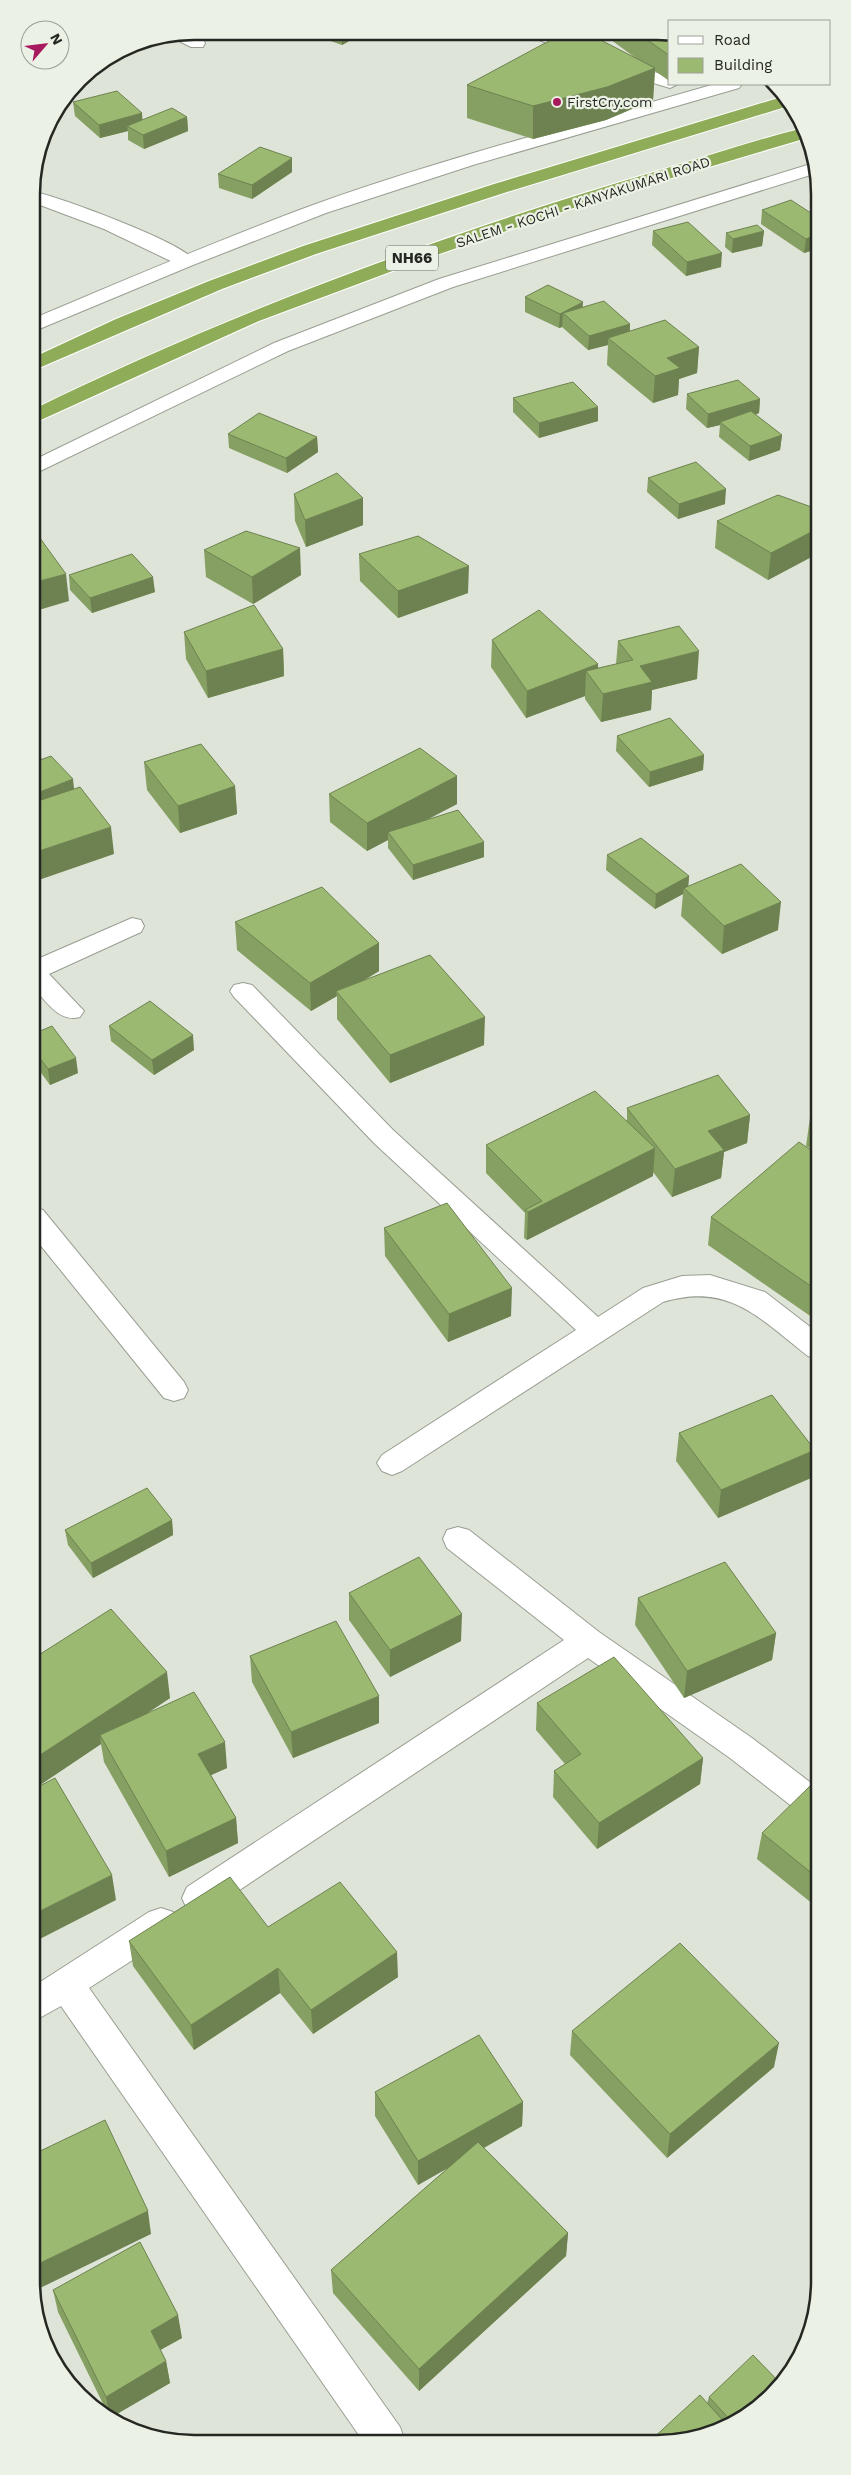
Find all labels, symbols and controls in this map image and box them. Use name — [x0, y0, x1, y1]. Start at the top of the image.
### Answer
north arrow — [20, 20, 70, 70]
legend — [668, 20, 831, 85]
text: N — [47, 31, 66, 47]
text: Road — [714, 31, 751, 49]
text: Building — [714, 56, 772, 74]
place label: FirstCry.com — [567, 94, 652, 110]
marker: FirstCry.com — [551, 96, 563, 108]
street label: SALEM - KOCHI - KANYAKUMARI ROAD — [454, 153, 712, 251]
road number: NH66 — [386, 246, 438, 270]

